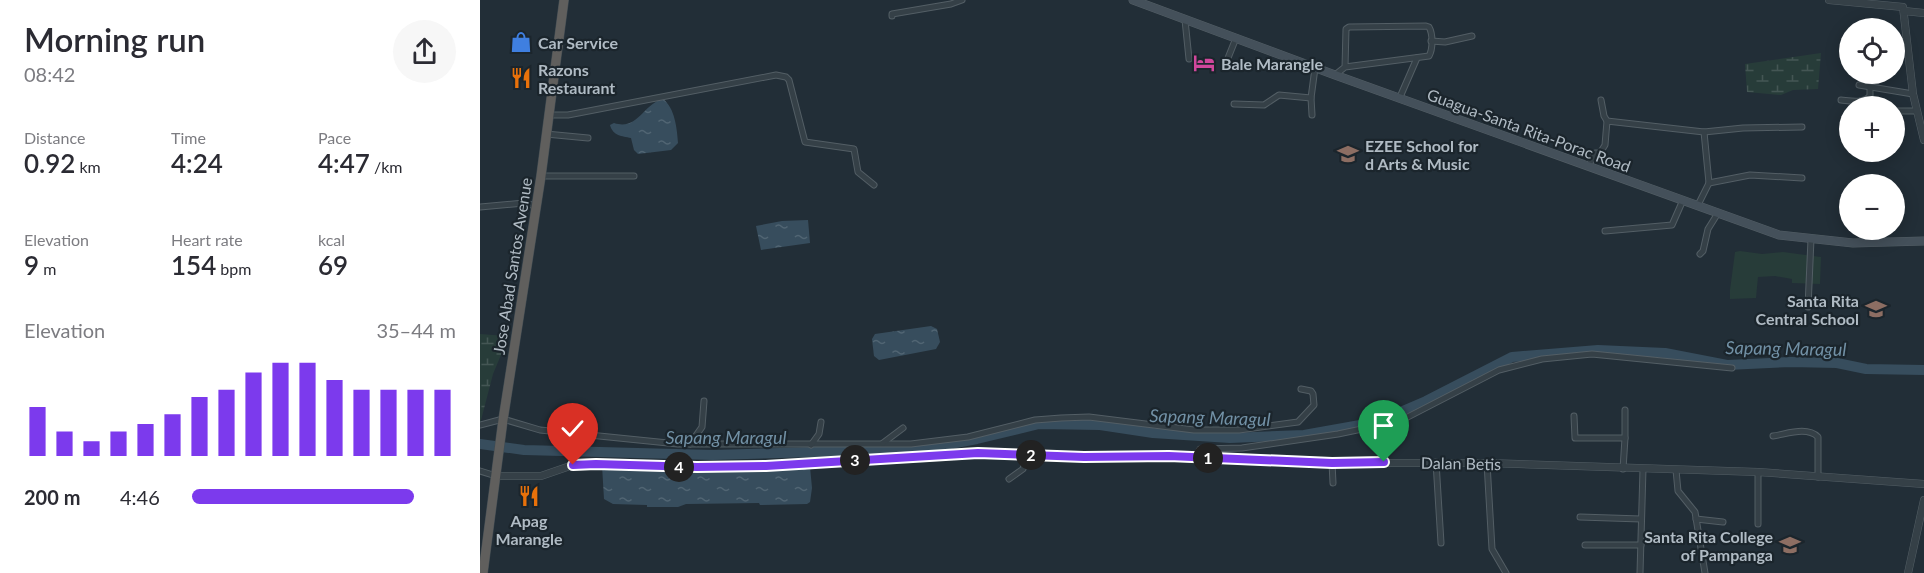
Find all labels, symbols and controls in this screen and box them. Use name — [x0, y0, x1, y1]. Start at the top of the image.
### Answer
map controls — [1839, 18, 1905, 240]
button: locate — [1839, 18, 1905, 84]
text: Morning run — [24, 19, 205, 59]
button: share — [393, 20, 456, 83]
shop icon: Car Service — [509, 30, 533, 54]
place label: Car Service — [538, 33, 619, 52]
hotel icon: Bale Marangle — [1192, 51, 1216, 75]
place label: Bale Marangle — [1221, 54, 1323, 73]
place label: Razons Restaurant — [538, 60, 615, 97]
text: 08:42 — [24, 62, 75, 86]
restaurant icon: Razons Restaurant — [509, 66, 533, 90]
street label: Guagua-Santa Rita-Porac Road — [1425, 84, 1633, 176]
button: + — [1839, 96, 1905, 162]
text: Distance — [24, 128, 85, 147]
text: Time — [171, 128, 206, 147]
text: Pace — [318, 128, 351, 147]
place label: EZEE School for d Arts & Music — [1365, 136, 1479, 173]
school or university icon: EZEE School for d Arts & Music — [1336, 142, 1360, 166]
text: 0.92 — [24, 147, 75, 179]
text: 4:24 — [171, 147, 223, 179]
text: 4:47 — [318, 147, 370, 179]
text: km — [75, 157, 101, 176]
text: /km — [370, 157, 402, 176]
button: − — [1839, 174, 1905, 240]
street label: Jose Abad Santos Avenue — [489, 176, 535, 356]
text: Elevation — [24, 230, 89, 249]
text: Heart rate — [171, 230, 243, 249]
text: kcal — [318, 230, 345, 249]
text: 9 — [24, 249, 39, 281]
text: 154 — [171, 249, 216, 281]
text: 69 — [318, 249, 348, 281]
text: m — [39, 259, 56, 278]
text: bpm — [216, 259, 251, 278]
place label: Santa Rita Central School — [1755, 291, 1859, 328]
school or university icon: Santa Rita Central School — [1864, 297, 1888, 321]
text: Elevation — [24, 318, 105, 342]
text: 35–44 m — [376, 318, 456, 342]
water label: Sapang Maragul — [1725, 336, 1847, 360]
pin — [1358, 400, 1409, 462]
pin — [547, 403, 598, 465]
water label: Sapang Maragul — [1149, 404, 1271, 430]
icon: arrive — [1367, 409, 1400, 442]
icon: check — [556, 412, 589, 445]
water label: Sapang Maragul — [665, 426, 787, 448]
pin: 2 — [1016, 440, 1046, 470]
pin: 1 — [1193, 443, 1223, 473]
pin: 3 — [840, 445, 870, 475]
text: 2 — [1026, 445, 1036, 464]
text: 1 — [1203, 448, 1213, 467]
text: 3 — [850, 450, 860, 469]
pin: 4 — [664, 452, 694, 482]
street label: Dalan Betis — [1421, 453, 1501, 473]
text: 4 — [674, 457, 684, 476]
restaurant icon: Apag Marangle — [517, 484, 541, 508]
text: 200 m — [24, 485, 80, 509]
text: 4:46 — [120, 485, 160, 509]
place label: Apag Marangle — [495, 511, 563, 548]
place label: Santa Rita College of Pampanga — [1644, 527, 1773, 564]
school or university icon: Santa Rita College of Pampanga — [1778, 533, 1802, 557]

